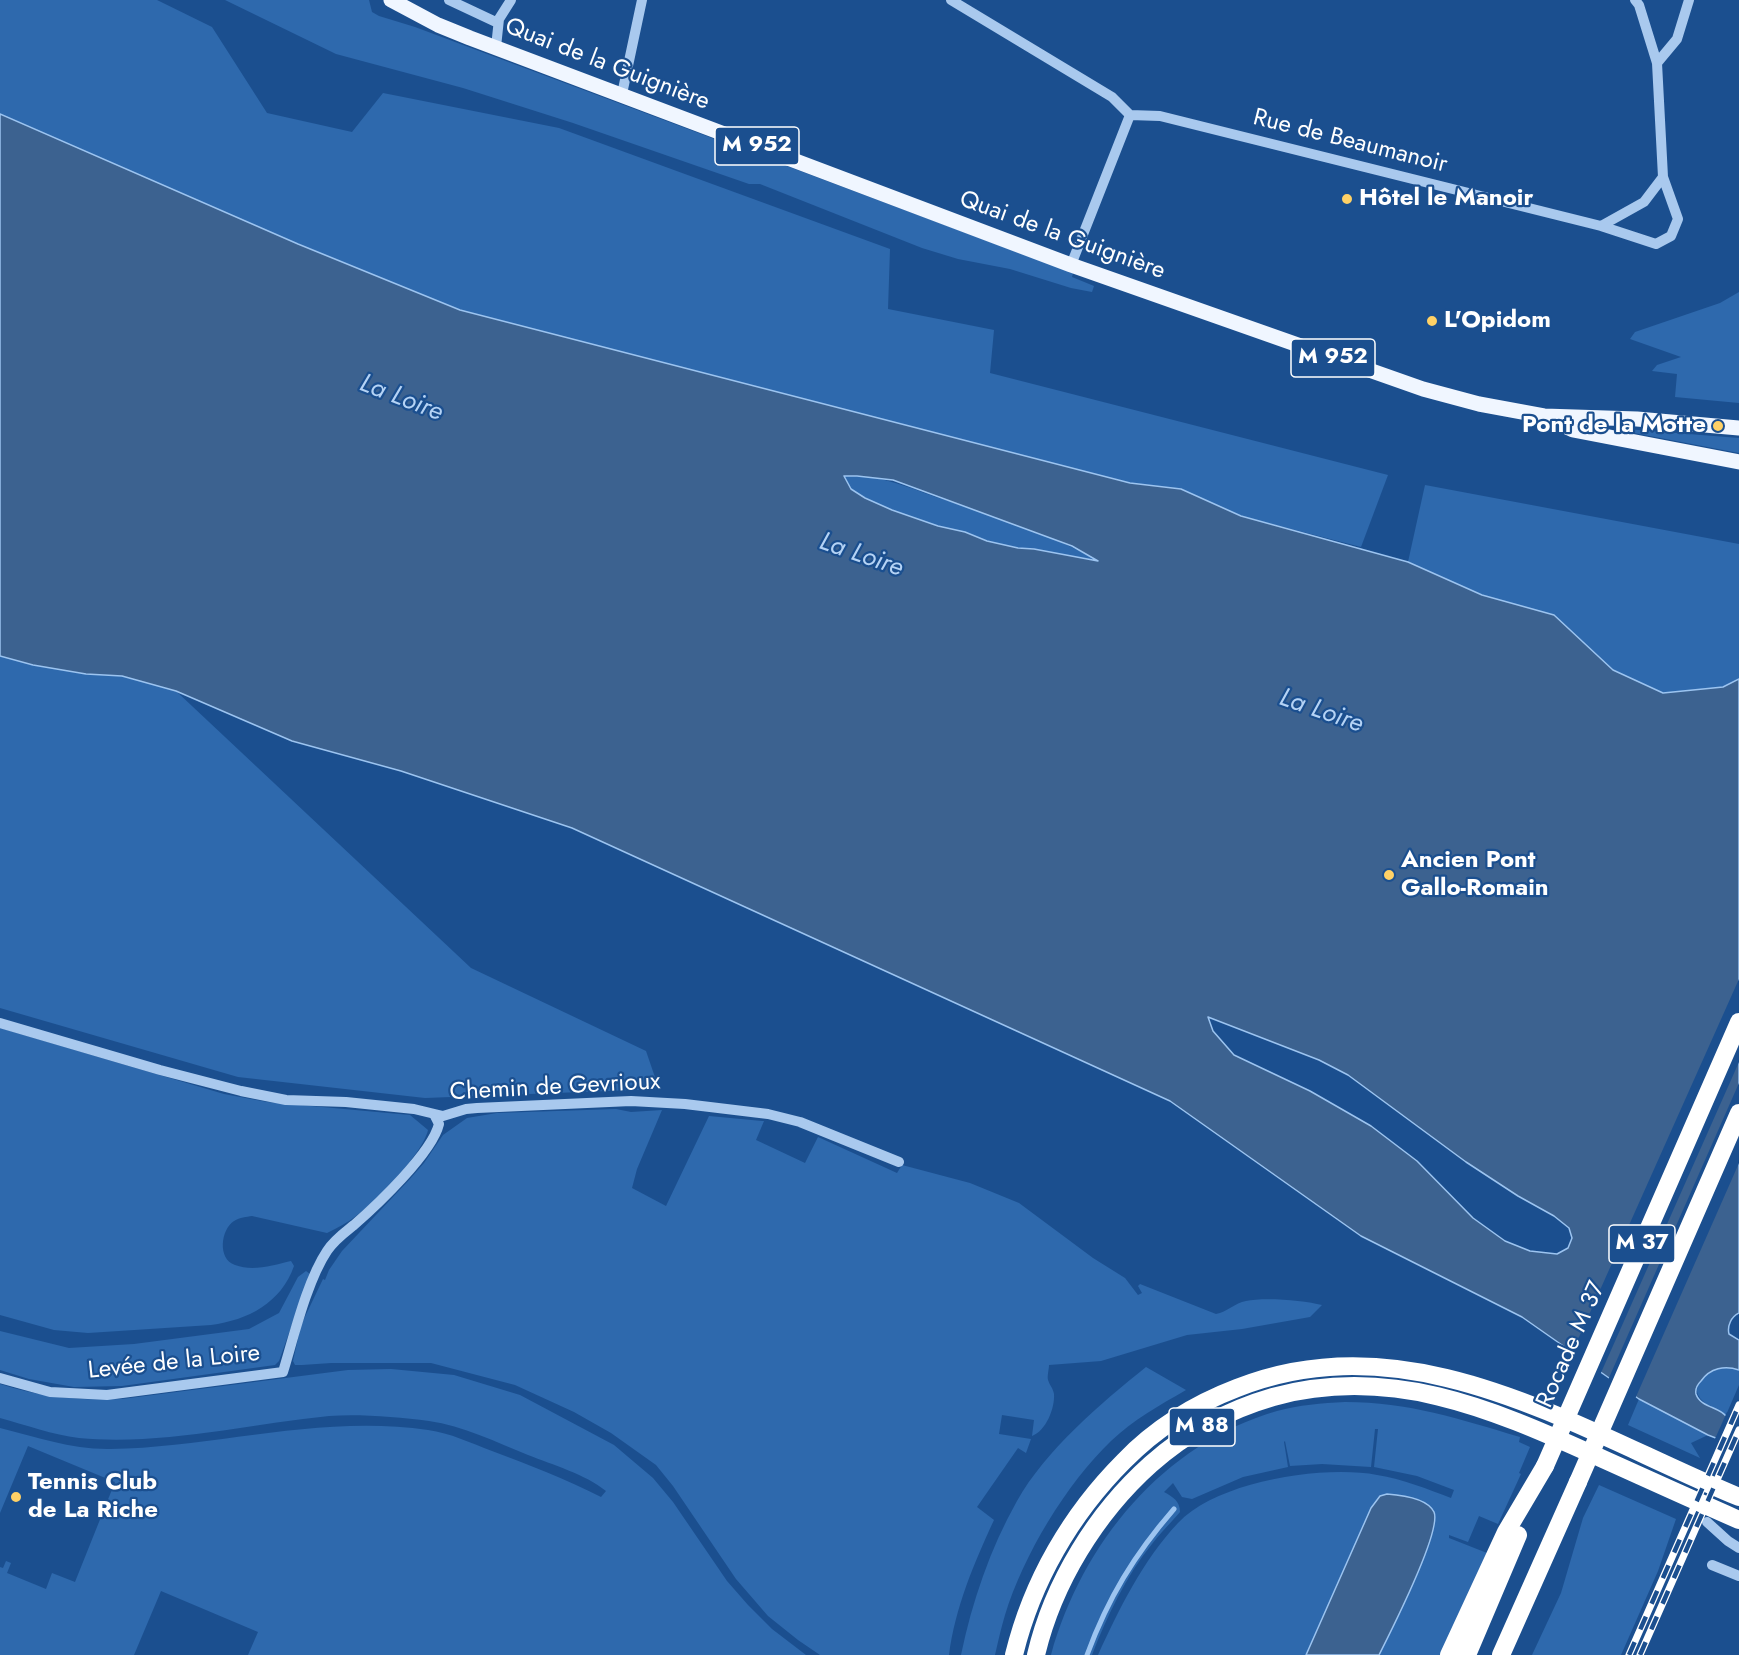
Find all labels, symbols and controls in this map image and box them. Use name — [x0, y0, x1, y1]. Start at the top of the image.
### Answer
street label: Quai de la Guignière — [501, 13, 713, 117]
street label: Rue de Beaumanoir — [1250, 104, 1450, 180]
road number: M 952 — [715, 127, 799, 165]
street label: Quai de la Guignière — [955, 185, 1169, 287]
place label: Hôtel le Manoir — [1359, 185, 1533, 213]
marker: Hôtel le Manoir — [1340, 192, 1354, 206]
place label: L'Opidom — [1444, 307, 1551, 335]
marker: L'Opidom — [1425, 314, 1439, 328]
road number: M 952 — [1291, 339, 1375, 377]
water label: La Loire — [355, 369, 447, 429]
place label: Pont de la Motte — [1522, 412, 1706, 440]
marker: Pont de la Motte — [1711, 419, 1725, 433]
water label: La Loire — [815, 527, 907, 585]
water label: La Loire — [1275, 683, 1367, 741]
place label: Ancien Pont Gallo-Romain — [1401, 847, 1549, 903]
marker: Ancien Pont Gallo-Romain — [1382, 868, 1396, 882]
street label: Chemin de Gevrioux — [449, 1068, 661, 1108]
road number: M 37 — [1609, 1225, 1675, 1263]
street label: Rocade M 37 — [1531, 1278, 1613, 1412]
street label: Levée de la Loire — [87, 1340, 261, 1386]
road number: M 88 — [1169, 1408, 1235, 1446]
place label: Tennis Club de La Riche — [28, 1469, 158, 1525]
marker: Tennis Club de La Riche — [9, 1490, 23, 1504]

